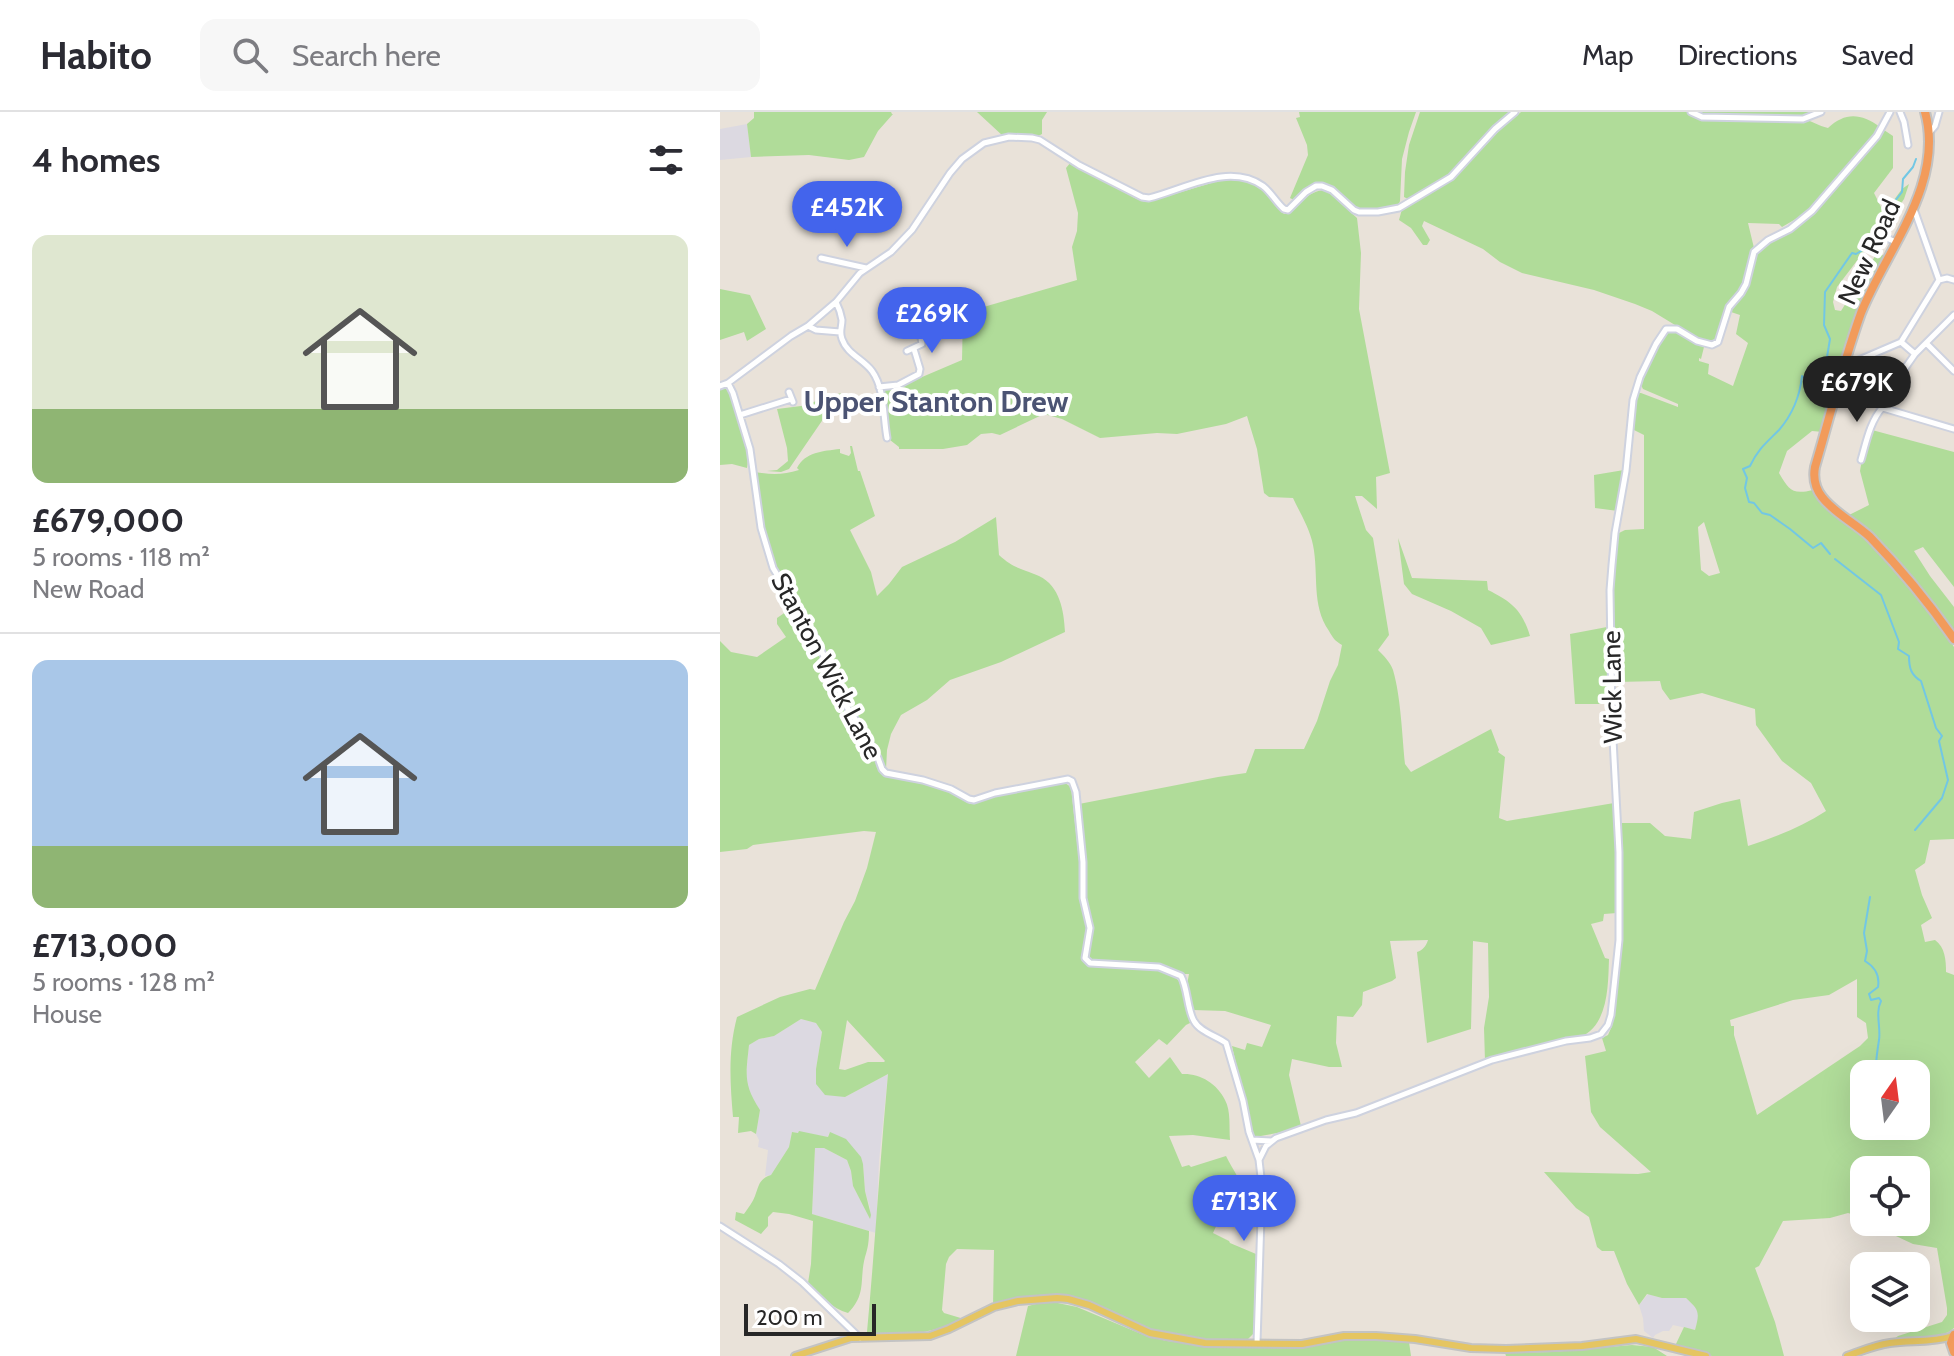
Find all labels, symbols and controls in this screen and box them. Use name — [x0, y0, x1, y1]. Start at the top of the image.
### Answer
search box — [200, 19, 760, 91]
text: Habito — [40, 32, 152, 79]
icon: search — [228, 33, 272, 77]
text: Search here — [292, 37, 441, 74]
text: Map — [1582, 38, 1634, 72]
text: Directions — [1678, 38, 1797, 72]
text: Saved — [1841, 38, 1914, 72]
icon: filters — [644, 138, 688, 182]
text: 4 homes — [32, 139, 160, 181]
pin: £452K — [791, 181, 903, 249]
text: £452K — [810, 191, 884, 223]
street label: New Road — [1831, 194, 1907, 310]
icon: home — [288, 287, 432, 431]
pin: £269K — [876, 287, 988, 355]
text: £269K — [896, 297, 968, 329]
pin: £679K — [1801, 356, 1913, 424]
text: £679K — [1821, 366, 1893, 398]
district label: Upper Stanton Drew — [803, 383, 1069, 420]
text: £679,000 — [32, 499, 184, 541]
text: 5 rooms · 118 m² — [32, 541, 210, 573]
street label: Stanton Wick Lane — [764, 567, 890, 765]
text: New Road — [32, 573, 144, 605]
street label: Wick Lane — [1595, 630, 1629, 744]
icon: home — [288, 712, 432, 856]
text: £713,000 — [32, 924, 178, 966]
text: 5 rooms · 128 m² — [32, 966, 215, 998]
text: House — [32, 998, 102, 1030]
north arrow — [1850, 1060, 1930, 1140]
map controls — [1850, 1060, 1930, 1332]
button: locate — [1850, 1156, 1930, 1236]
pin: £713K — [1188, 1175, 1300, 1243]
text: £713K — [1211, 1185, 1277, 1217]
button: layers — [1850, 1252, 1930, 1332]
scale bar — [744, 1300, 876, 1336]
text: 200 m — [756, 1304, 822, 1331]

